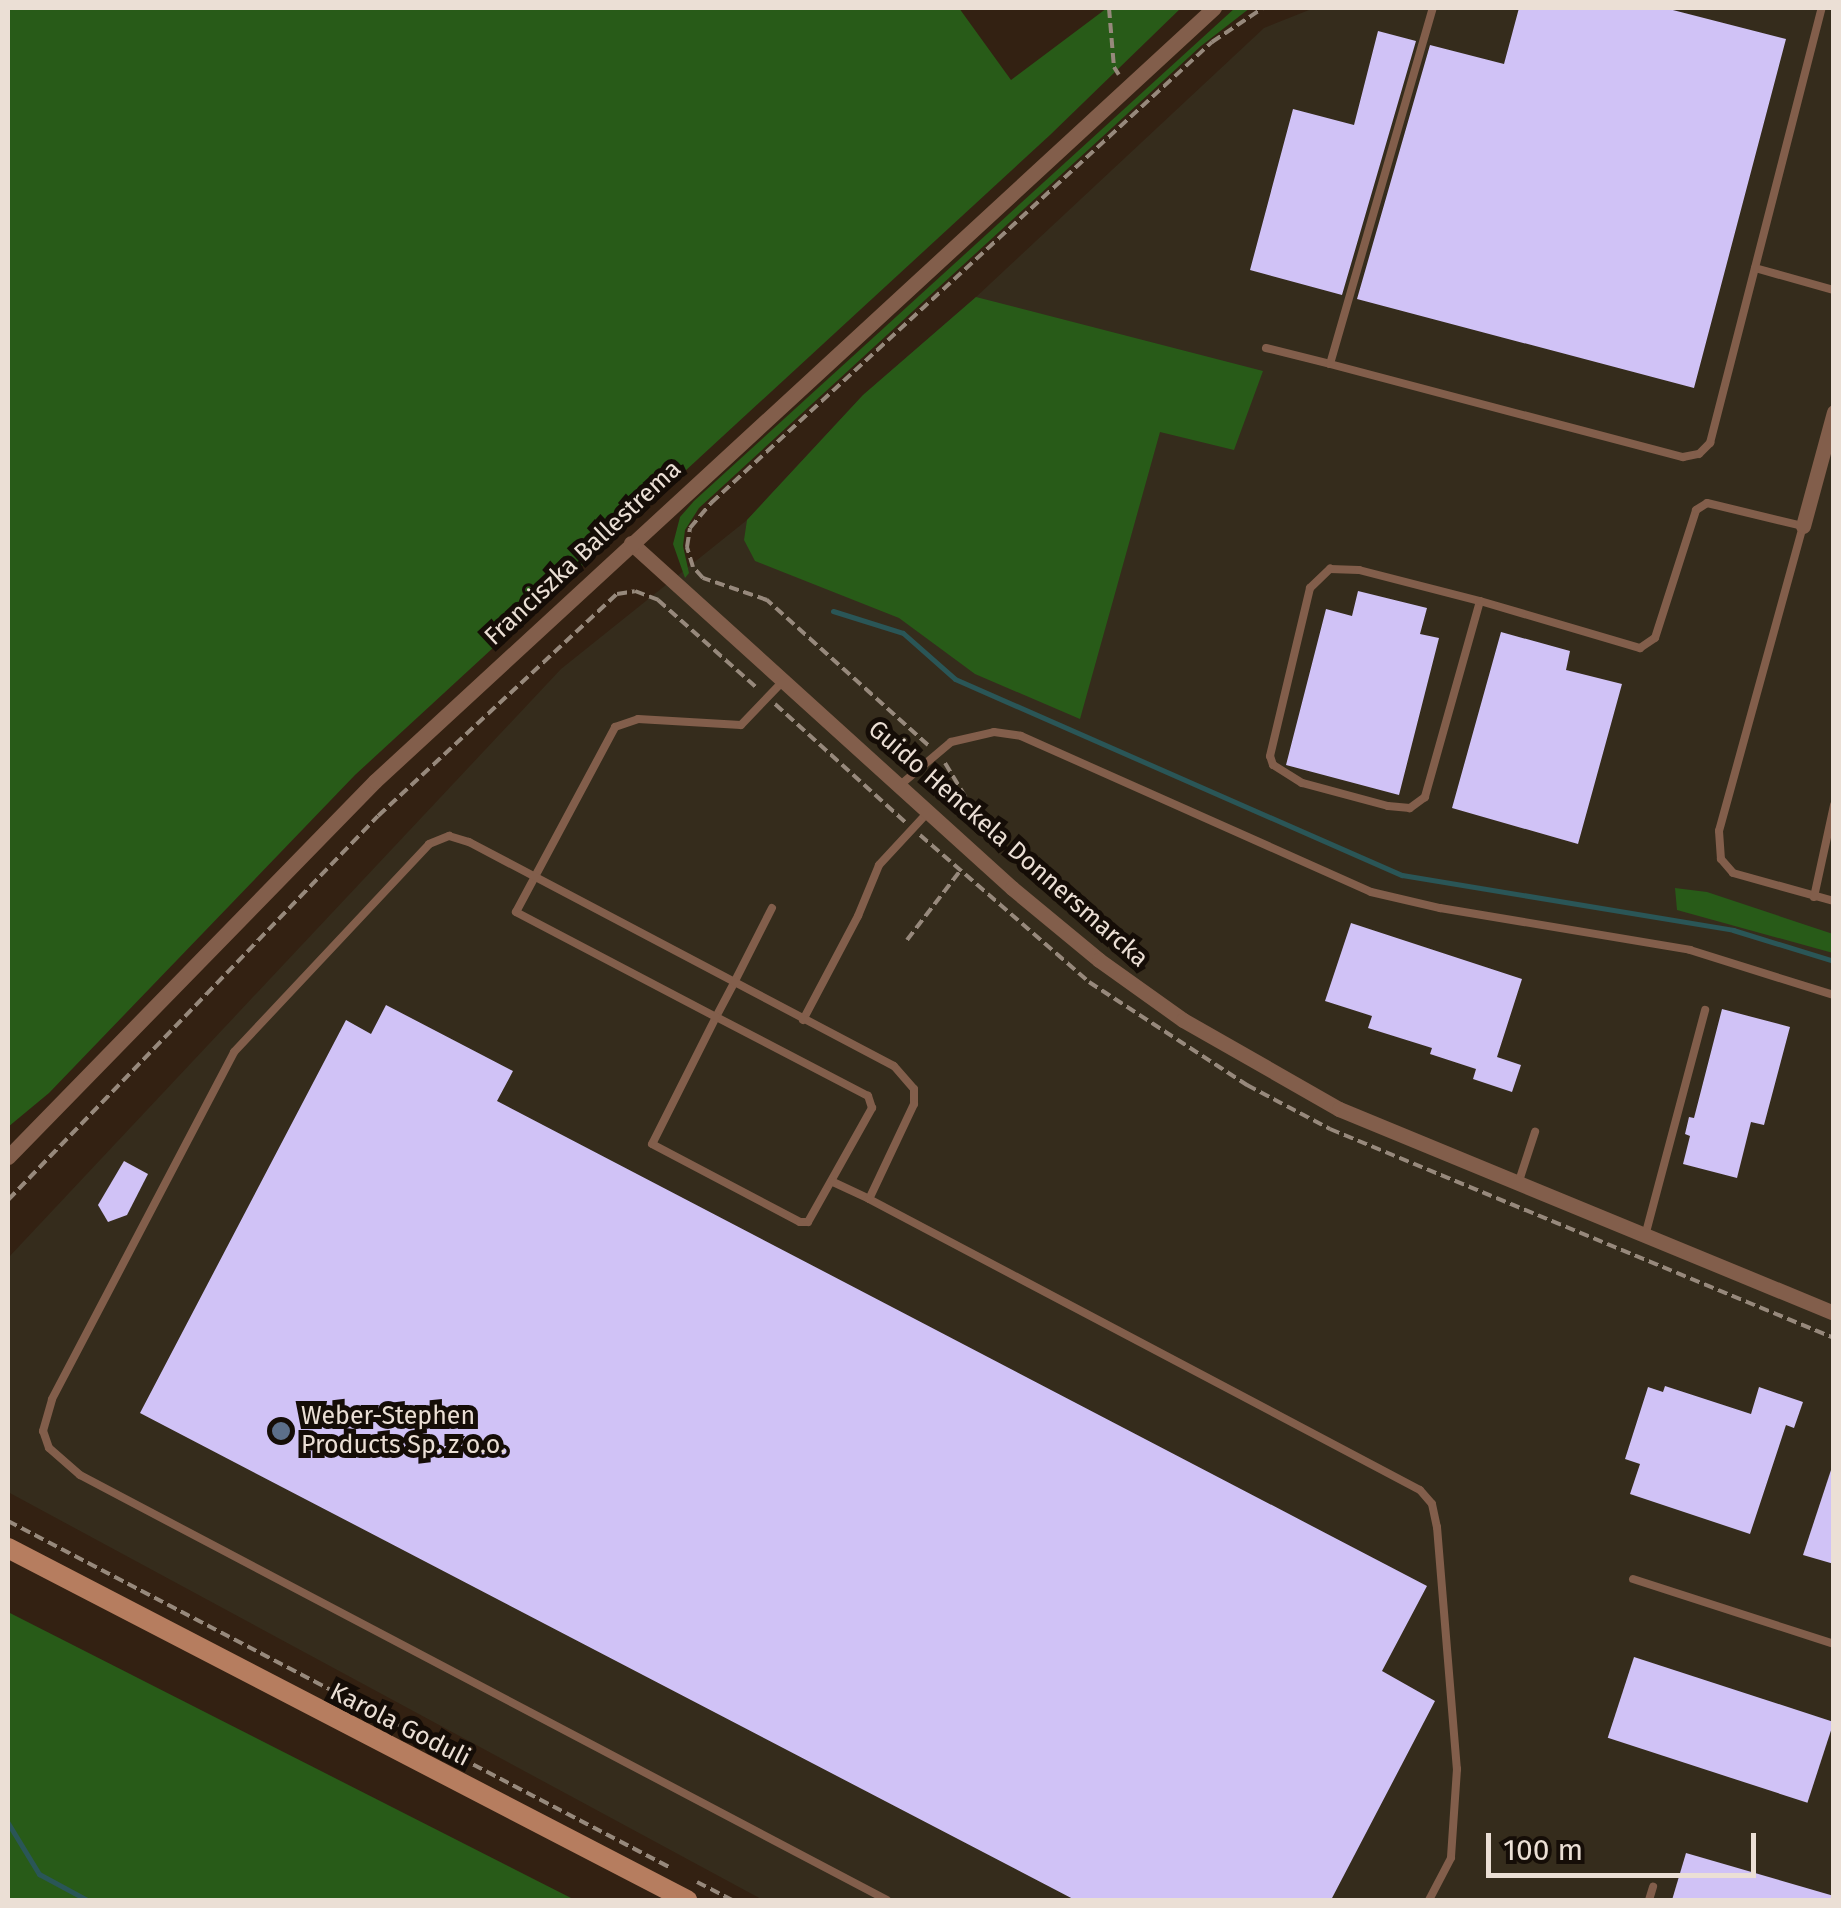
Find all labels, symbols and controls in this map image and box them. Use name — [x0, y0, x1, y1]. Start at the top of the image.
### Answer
street label: Franciszka Ballestrema — [479, 454, 687, 652]
street label: Guido Henckela Donnersmarcka — [862, 714, 1154, 974]
place label: Weber-Stephen Products Sp. z o.o. — [301, 1402, 506, 1461]
marker: Weber-Stephen Products Sp. z o.o. — [270, 1420, 292, 1442]
street label: Karola Goduli — [325, 1677, 475, 1773]
scale bar — [1491, 1813, 1761, 1875]
text: 100 m — [1503, 1832, 1583, 1868]

